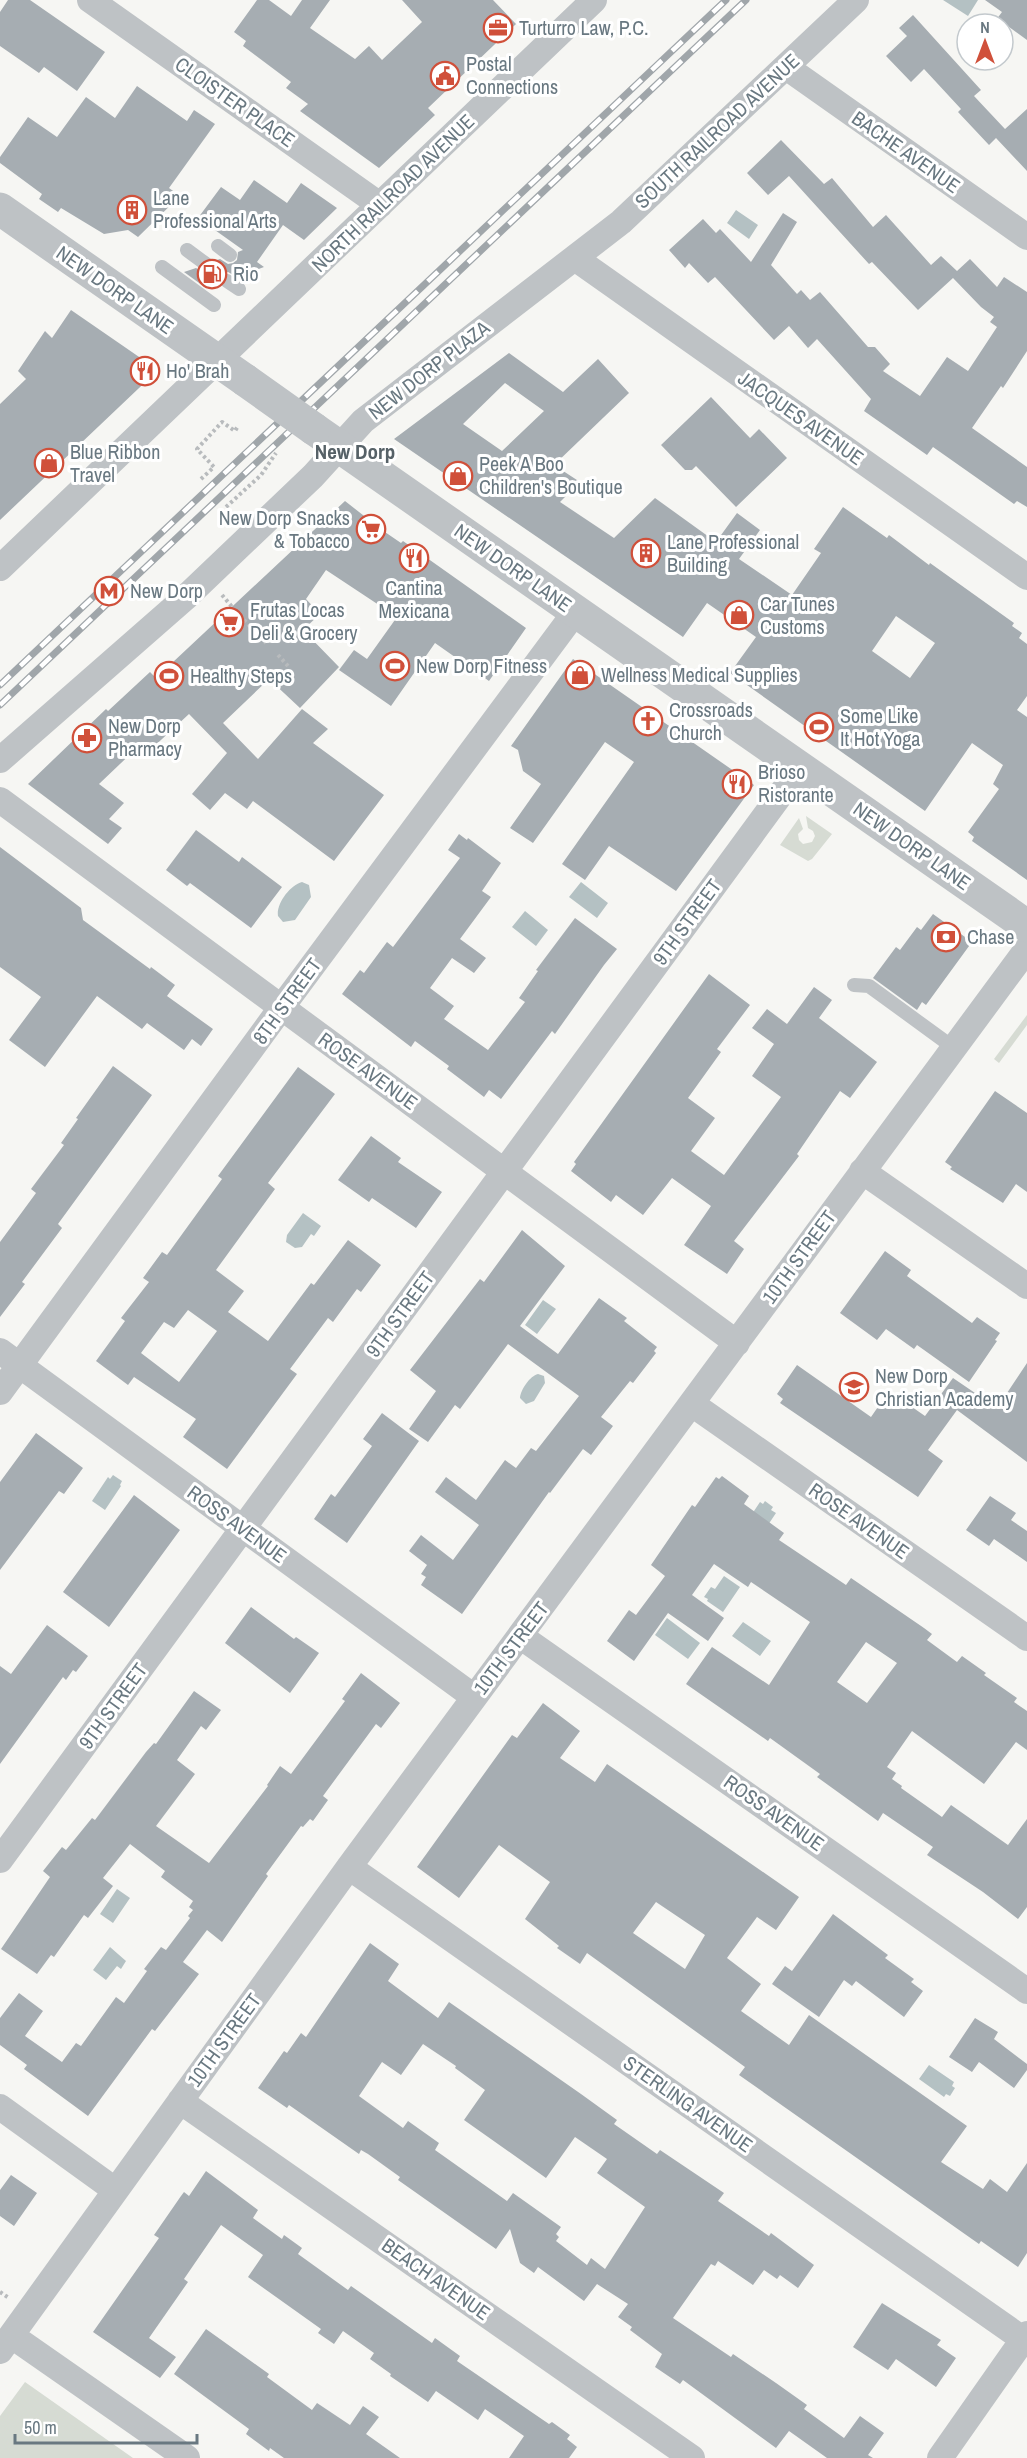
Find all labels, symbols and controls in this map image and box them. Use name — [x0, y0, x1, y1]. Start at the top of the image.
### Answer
office icon: Turturro Law, P.C. — [482, 12, 514, 44]
north arrow — [955, 12, 1015, 72]
place label: Turturro Law, P.C. — [519, 14, 649, 41]
text: N — [980, 16, 990, 38]
street label: SOUTH RAILROAD AVENUE — [629, 47, 805, 214]
street label: CLOISTER PLACE — [170, 50, 301, 153]
place label: Postal Connections — [466, 50, 558, 100]
public building icon: Postal Connections — [429, 60, 461, 92]
street label: BACHE AVENUE — [847, 104, 966, 199]
street label: NORTH RAILROAD AVENUE — [305, 108, 480, 277]
place label: Lane Professional Arts — [153, 184, 277, 234]
building icon: Lane Professional Arts — [116, 194, 148, 226]
street label: NEW DORP LANE — [51, 239, 179, 340]
fuel station icon: Rio — [196, 258, 228, 290]
place label: Rio — [233, 260, 259, 287]
street label: NEW DORP PLAZA — [363, 314, 495, 425]
restaurant icon: Ho' Brah — [129, 355, 161, 387]
place label: Ho' Brah — [166, 357, 229, 384]
street label: JACQUES AVENUE — [733, 364, 869, 471]
district label: New Dorp — [315, 437, 395, 466]
place label: Blue Ribbon Travel — [70, 438, 160, 488]
shop icon: Blue Ribbon Travel — [33, 447, 65, 479]
place label: Peek A Boo Children's Boutique — [479, 450, 623, 500]
shop icon: Peek A Boo Children's Boutique — [442, 460, 474, 492]
place label: New Dorp Snacks & Tobacco — [219, 504, 350, 554]
supermarket icon: New Dorp Snacks & Tobacco — [355, 513, 387, 545]
street label: NEW DORP LANE — [449, 517, 577, 618]
place label: Lane Professional Building — [667, 528, 799, 578]
building icon: Lane Professional Building — [630, 537, 662, 569]
restaurant icon: Cantina Mexicana — [398, 542, 430, 574]
place label: Cantina Mexicana — [378, 574, 450, 624]
metro station icon: New Dorp — [93, 575, 125, 607]
place label: New Dorp — [130, 577, 203, 604]
place label: Car Tunes Customs — [760, 590, 835, 640]
place label: Frutas Locas Deli & Grocery — [250, 596, 358, 646]
shop icon: Car Tunes Customs — [723, 599, 755, 631]
supermarket icon: Frutas Locas Deli & Grocery — [213, 606, 245, 638]
sports icon: New Dorp Fitness — [379, 650, 411, 682]
place label: New Dorp Fitness — [416, 652, 547, 679]
shop icon: Wellness Medical Supplies — [564, 659, 596, 691]
sports icon: Healthy Steps — [153, 660, 185, 692]
place label: Wellness Medical Supplies — [601, 661, 798, 688]
place label: Healthy Steps — [190, 662, 292, 689]
place label: Crossroads Church — [669, 696, 753, 746]
place label: Some Like It Hot Yoga — [840, 702, 920, 752]
church icon: Crossroads Church — [632, 705, 664, 737]
sports icon: Some Like It Hot Yoga — [803, 711, 835, 743]
place label: New Dorp Pharmacy — [108, 712, 183, 762]
pharmacy icon: New Dorp Pharmacy — [71, 722, 103, 754]
place label: Brioso Ristorante — [758, 758, 834, 808]
restaurant icon: Brioso Ristorante — [721, 768, 753, 800]
street label: NEW DORP LANE — [848, 795, 976, 896]
street label: 9TH STREET — [646, 873, 727, 970]
bank icon: Chase — [930, 921, 962, 953]
place label: Chase — [967, 923, 1014, 950]
street label: 8TH STREET — [246, 952, 327, 1049]
street label: ROSE AVENUE — [313, 1025, 423, 1116]
street label: 10TH STREET — [756, 1205, 842, 1309]
street label: 9TH STREET — [359, 1265, 440, 1362]
place label: New Dorp Christian Academy — [875, 1362, 1014, 1412]
school or university icon: New Dorp Christian Academy — [838, 1371, 870, 1403]
street label: ROSE AVENUE — [804, 1476, 915, 1565]
street label: ROSS AVENUE — [182, 1478, 292, 1569]
street label: 10TH STREET — [467, 1596, 554, 1699]
street label: 9TH STREET — [72, 1657, 153, 1754]
street label: ROSS AVENUE — [719, 1768, 830, 1857]
street label: 10TH STREET — [181, 1988, 267, 2092]
street label: STERLING AVENUE — [618, 2049, 758, 2158]
street label: BEACH AVENUE — [377, 2231, 496, 2326]
scale bar — [15, 2407, 196, 2445]
text: 50 m — [24, 2415, 57, 2440]

